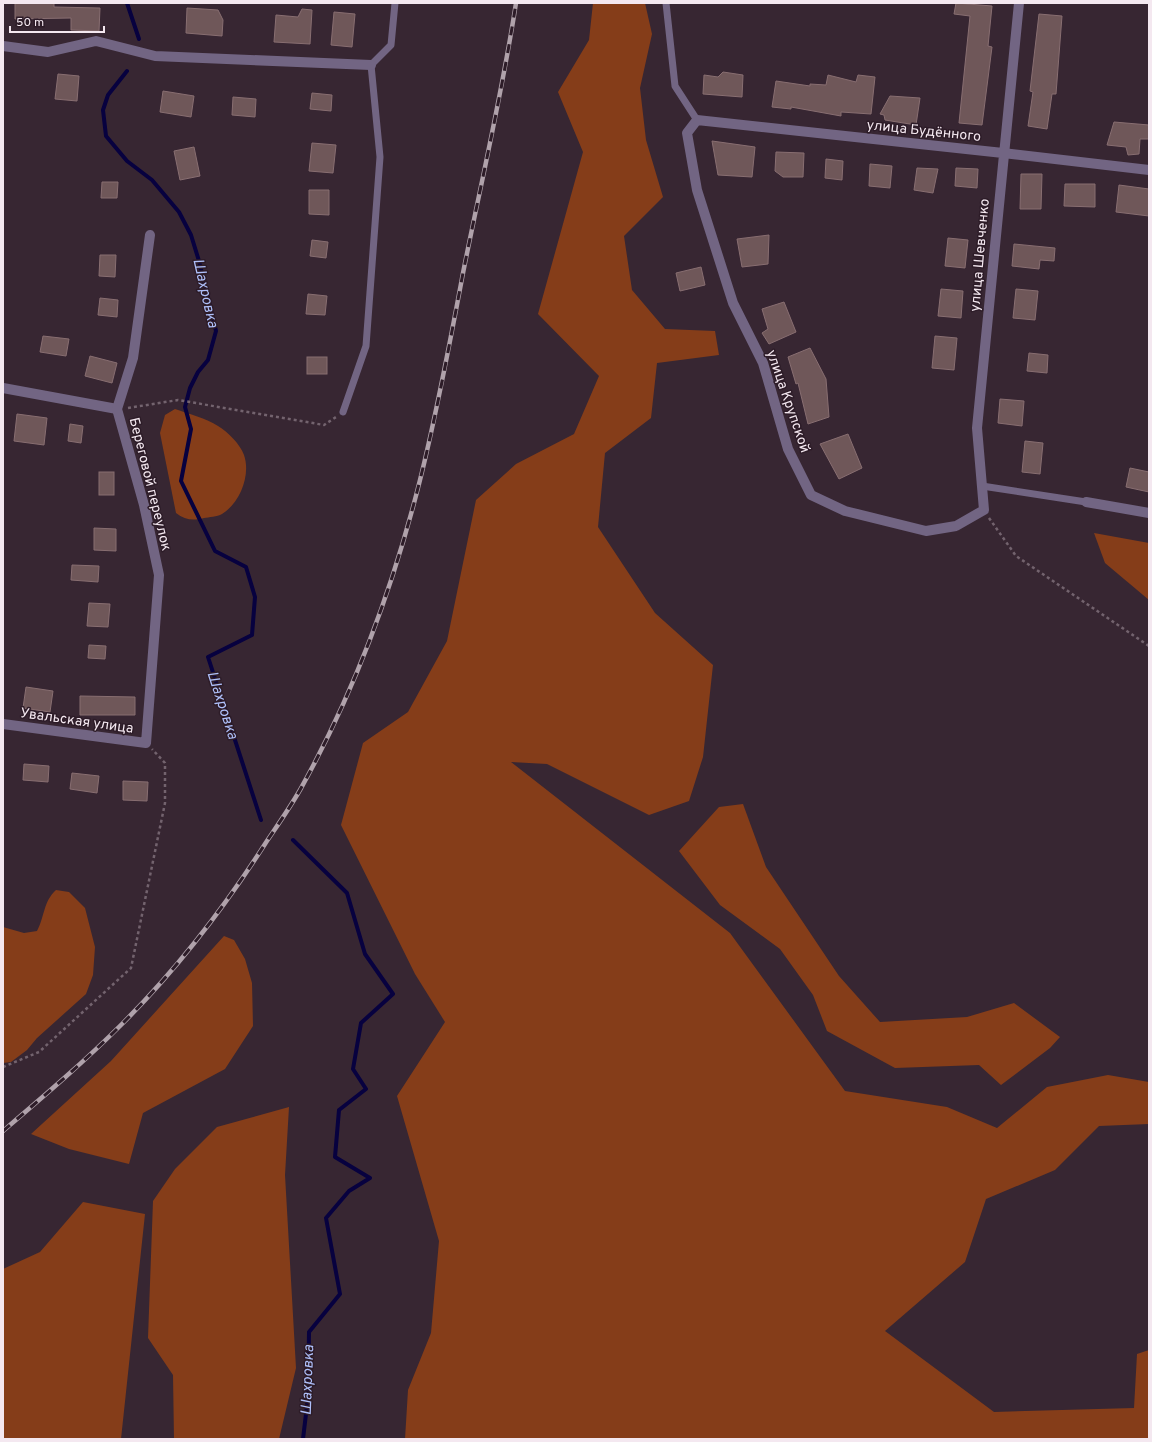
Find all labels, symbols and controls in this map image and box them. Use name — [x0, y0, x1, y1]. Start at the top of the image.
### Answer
scale bar — [10, 8, 104, 34]
text: 50 m — [16, 15, 44, 31]
street label: улица Будённого — [866, 117, 982, 146]
street label: улица Шевченко — [967, 198, 994, 312]
water label: Шахровка — [187, 257, 222, 330]
street label: улица Крупской — [762, 348, 813, 455]
street label: Береговой переулок — [125, 416, 174, 553]
water label: Шахровка — [202, 669, 242, 742]
street label: Увальская улица — [19, 705, 134, 738]
water label: Шахровка — [298, 1344, 319, 1416]

